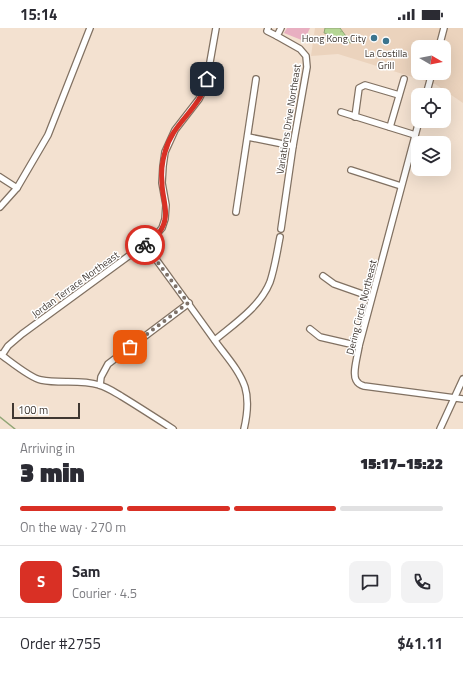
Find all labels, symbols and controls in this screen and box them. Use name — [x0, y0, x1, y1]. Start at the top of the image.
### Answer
text: 15:14 — [20, 3, 57, 26]
place label: Hong Kong City — [302, 31, 366, 46]
marker: Hong Kong City — [369, 33, 379, 43]
marker: La Costilla Grill — [381, 36, 391, 46]
north arrow — [411, 40, 451, 80]
map controls — [411, 40, 451, 176]
place label: La Costilla Grill — [365, 46, 407, 73]
pin — [190, 62, 224, 96]
street label: Variations Drive Northeast — [272, 63, 305, 175]
icon: home — [196, 68, 218, 90]
button: locate — [411, 88, 451, 128]
button: layers — [411, 136, 451, 176]
courier — [125, 225, 165, 265]
icon: bike — [134, 234, 156, 256]
street label: Jordan Terrace Northeast — [29, 247, 122, 321]
street label: Dering Circle Northeast — [342, 258, 381, 356]
pin — [113, 330, 147, 364]
icon: bag — [119, 336, 141, 358]
scale bar — [12, 401, 80, 420]
text: 100 m — [18, 402, 48, 418]
text: Arriving in — [20, 438, 75, 458]
text: 15:17–15:22 — [360, 452, 443, 475]
text: 3 min — [20, 453, 85, 492]
text: On the way · 270 m — [20, 517, 126, 537]
text: Sam — [72, 560, 100, 583]
button: chat — [349, 561, 391, 603]
button: phone — [401, 561, 443, 603]
text: S — [37, 570, 45, 593]
text: Courier · 4.5 — [72, 583, 137, 603]
text: Order #2755 — [20, 632, 101, 655]
text: $41.11 — [397, 632, 443, 655]

